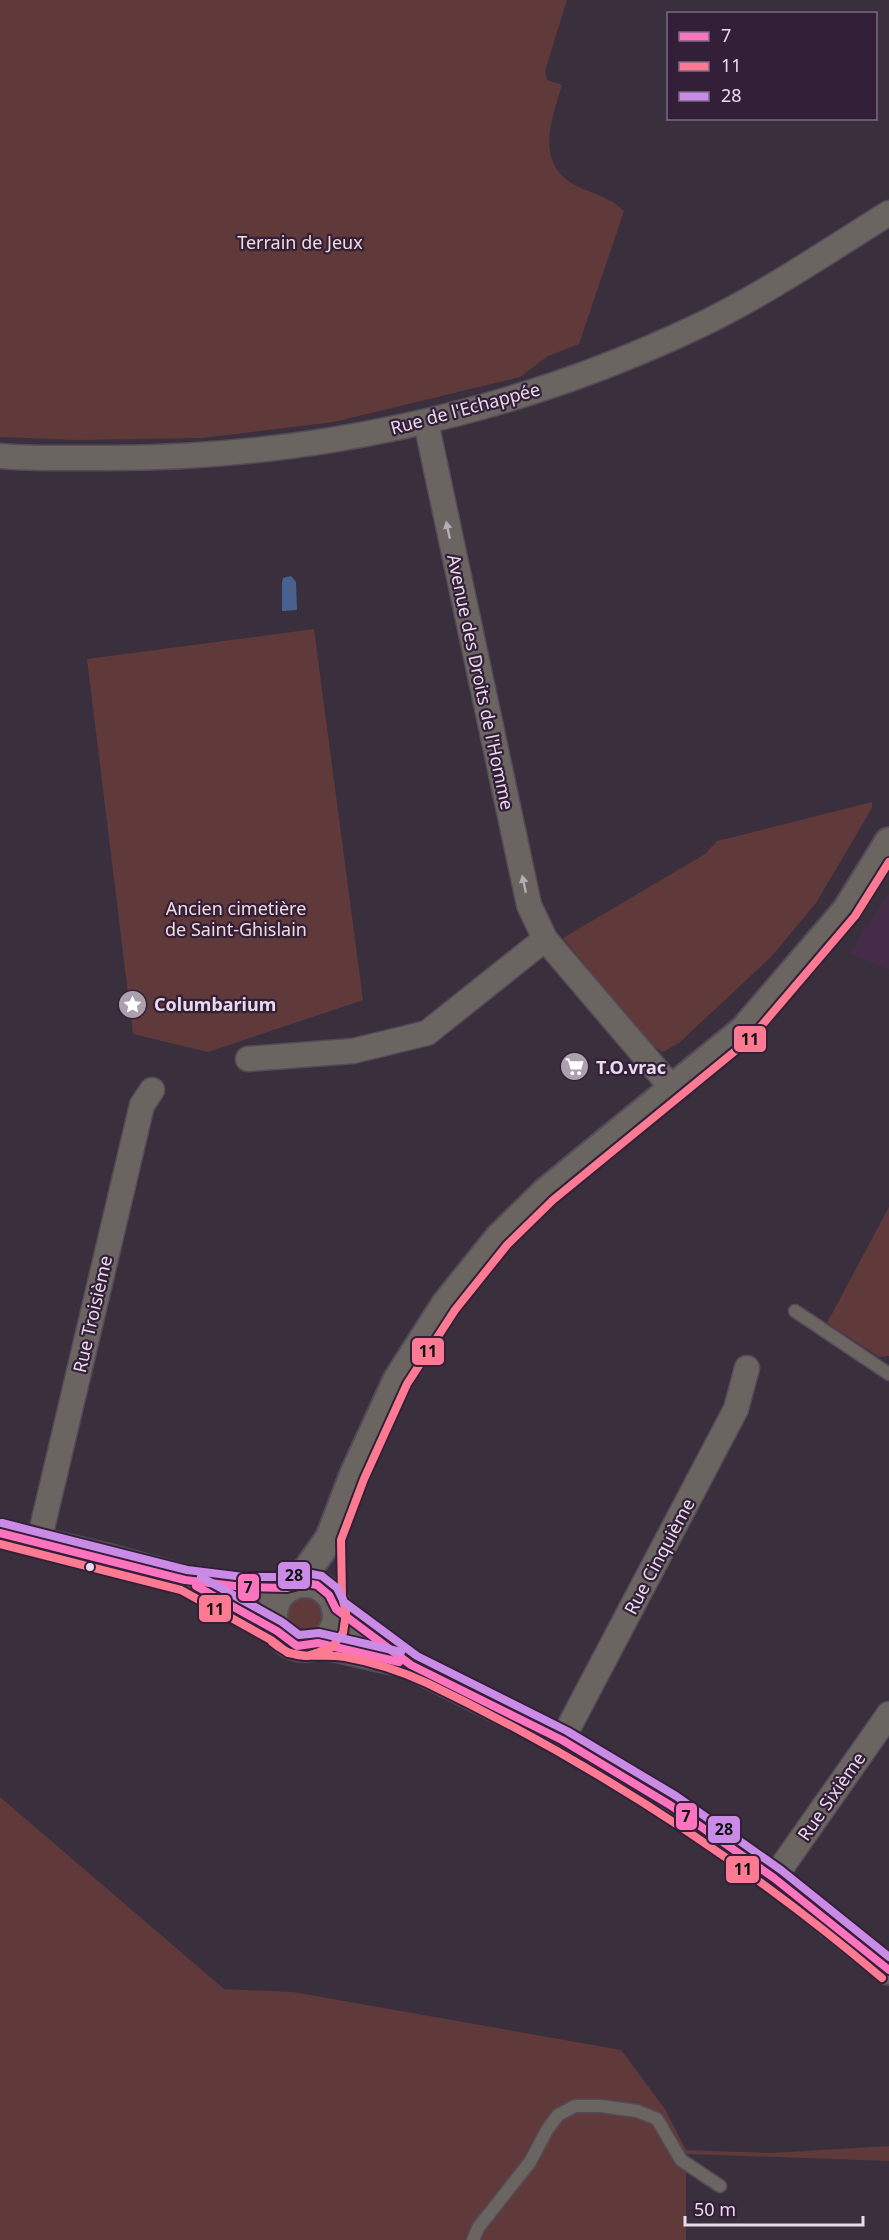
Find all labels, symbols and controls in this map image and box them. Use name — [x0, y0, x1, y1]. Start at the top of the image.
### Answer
legend — [667, 12, 877, 120]
text: 7 — [721, 23, 731, 47]
text: 11 — [721, 53, 742, 77]
text: 28 — [721, 83, 742, 107]
park label: Terrain de Jeux — [237, 230, 363, 254]
street label: Rue de l'Echappée — [387, 376, 543, 440]
one-way arrow — [443, 520, 452, 539]
street label: Avenue des Droits de l'Homme — [442, 552, 520, 812]
one-way arrow — [519, 875, 529, 894]
park label: Ancien cimetière de Saint-Ghislain — [165, 896, 307, 941]
place icon: Columbarium — [117, 988, 149, 1020]
place label: Columbarium — [154, 992, 276, 1016]
line badge: 11 — [733, 1025, 767, 1053]
text: 11 — [741, 1028, 759, 1050]
supermarket icon: T.O.vrac — [559, 1051, 591, 1083]
place label: T.O.vrac — [596, 1055, 666, 1079]
street label: Rue Troisième — [67, 1253, 117, 1375]
line badge: 11 — [411, 1337, 445, 1366]
text: 11 — [419, 1340, 437, 1362]
street label: Rue Cinquième — [618, 1494, 700, 1618]
unlabelled marker — [84, 1561, 96, 1573]
line badge: 28 — [277, 1561, 311, 1590]
text: 28 — [285, 1564, 303, 1586]
line badge: 7 — [237, 1573, 260, 1602]
text: 7 — [243, 1576, 253, 1598]
line badge: 11 — [198, 1594, 232, 1623]
text: 11 — [206, 1598, 224, 1620]
street label: Rue Sixième — [792, 1747, 870, 1845]
line badge: 7 — [675, 1802, 698, 1831]
text: 7 — [681, 1805, 691, 1827]
line badge: 28 — [707, 1815, 741, 1844]
text: 28 — [715, 1818, 733, 1840]
line badge: 11 — [725, 1855, 760, 1884]
text: 11 — [734, 1858, 752, 1880]
scale bar — [685, 2189, 864, 2227]
text: 50 m — [694, 2197, 736, 2221]

